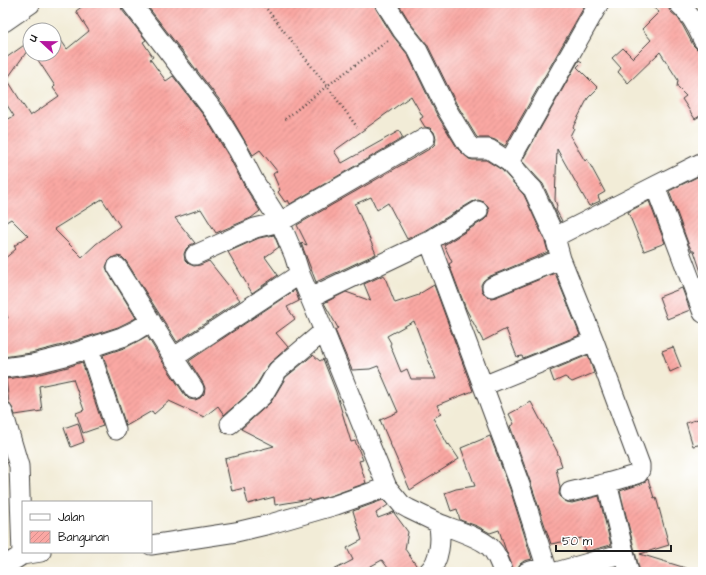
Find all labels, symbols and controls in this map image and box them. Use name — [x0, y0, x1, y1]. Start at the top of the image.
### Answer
north arrow — [22, 22, 62, 62]
text: U — [25, 33, 41, 45]
legend — [22, 501, 152, 553]
text: Jalan — [58, 509, 84, 526]
scale bar — [556, 527, 671, 553]
text: Bangunan — [58, 529, 109, 547]
text: 50 m — [562, 533, 593, 550]

